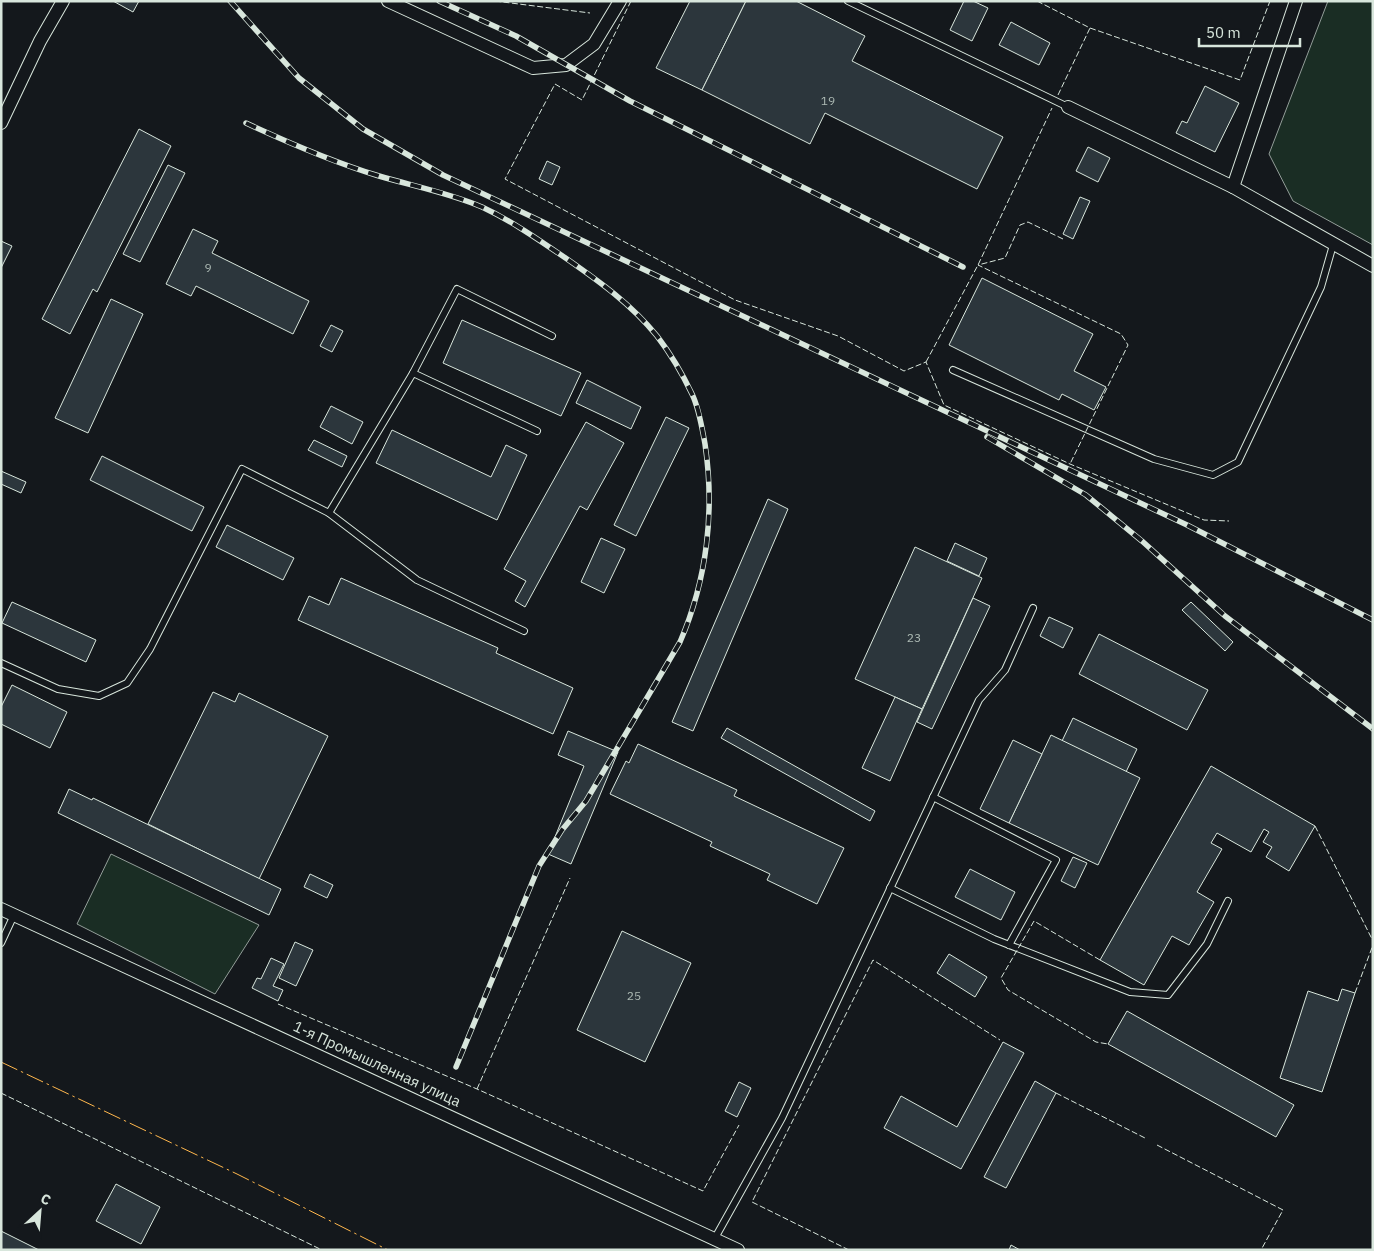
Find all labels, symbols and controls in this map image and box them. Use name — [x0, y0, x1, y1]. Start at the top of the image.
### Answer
scale bar — [1199, 15, 1300, 47]
text: 50 m — [1206, 23, 1241, 42]
house number: 19 — [821, 93, 835, 108]
house number: 9 — [204, 260, 212, 275]
house number: 23 — [907, 630, 921, 645]
house number: 25 — [627, 988, 641, 1003]
street label: 1-я Промышленная улица — [290, 1016, 464, 1111]
north arrow — [15, 1186, 65, 1236]
text: С — [38, 1189, 54, 1209]

